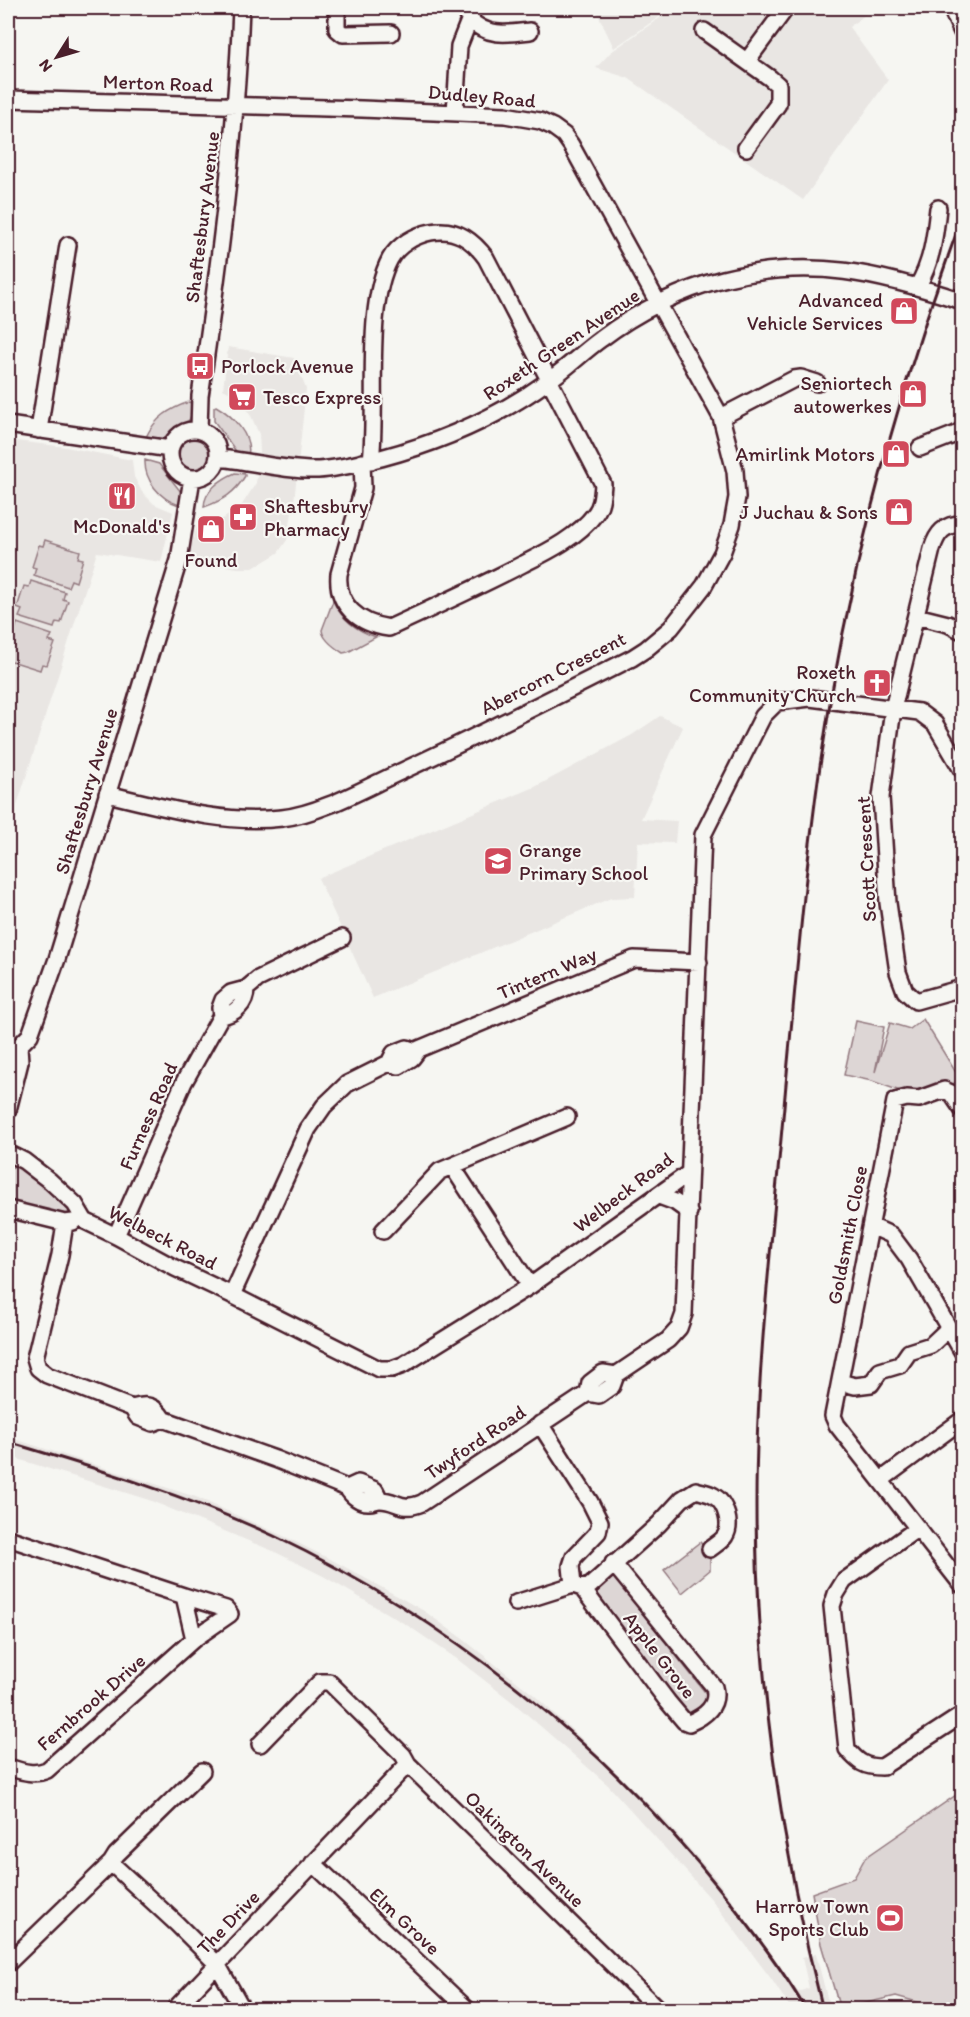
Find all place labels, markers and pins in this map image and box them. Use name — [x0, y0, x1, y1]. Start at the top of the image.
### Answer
place label: Advanced Vehicle Services — [747, 288, 883, 335]
shop icon: Advanced Vehicle Services — [888, 295, 920, 327]
bus stop icon: Porlock Avenue — [184, 350, 216, 382]
place label: Porlock Avenue — [221, 354, 354, 378]
place label: Seniortech autowerkes — [793, 371, 892, 418]
shop icon: Seniortech autowerkes — [897, 378, 929, 410]
supermarket icon: Tesco Express — [226, 381, 258, 413]
place label: Tesco Express — [263, 385, 381, 409]
shop icon: Amirlink Motors — [880, 438, 912, 470]
place label: Amirlink Motors — [735, 442, 875, 466]
restaurant icon: McDonald's — [106, 480, 138, 512]
place label: Shaftesbury Pharmacy — [264, 494, 369, 541]
shop icon: J Juchau & Sons — [883, 496, 915, 528]
place label: J Juchau & Sons — [739, 500, 878, 524]
pharmacy icon: Shaftesbury Pharmacy — [227, 501, 259, 533]
shop icon: Found — [195, 513, 227, 545]
place label: McDonald's — [73, 514, 171, 538]
place label: Found — [185, 548, 238, 572]
place label: Roxeth Community Church — [689, 660, 856, 707]
church icon: Roxeth Community Church — [861, 667, 893, 699]
place label: Grange Primary School — [519, 838, 649, 885]
school or university icon: Grange Primary School — [482, 845, 514, 877]
place label: Harrow Town Sports Club — [755, 1894, 869, 1941]
sports icon: Harrow Town Sports Club — [874, 1902, 906, 1934]

